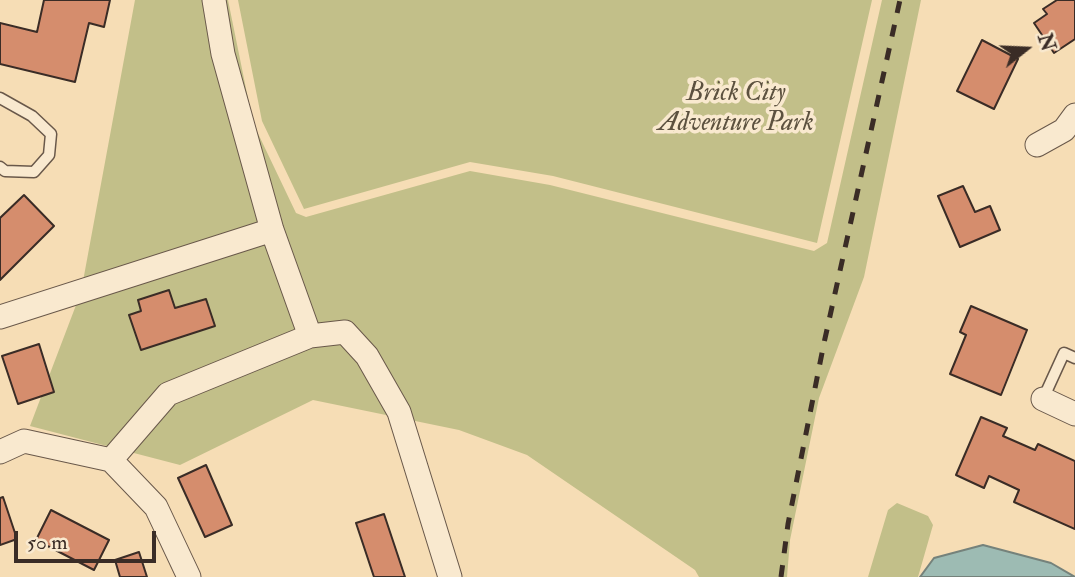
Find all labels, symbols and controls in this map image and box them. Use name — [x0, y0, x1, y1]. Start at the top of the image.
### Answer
north arrow — [991, 14, 1061, 84]
text: N — [1032, 31, 1060, 54]
park label: Brick City Adventure Park — [658, 78, 814, 140]
scale bar — [18, 518, 159, 562]
text: 50 m — [27, 529, 68, 556]

